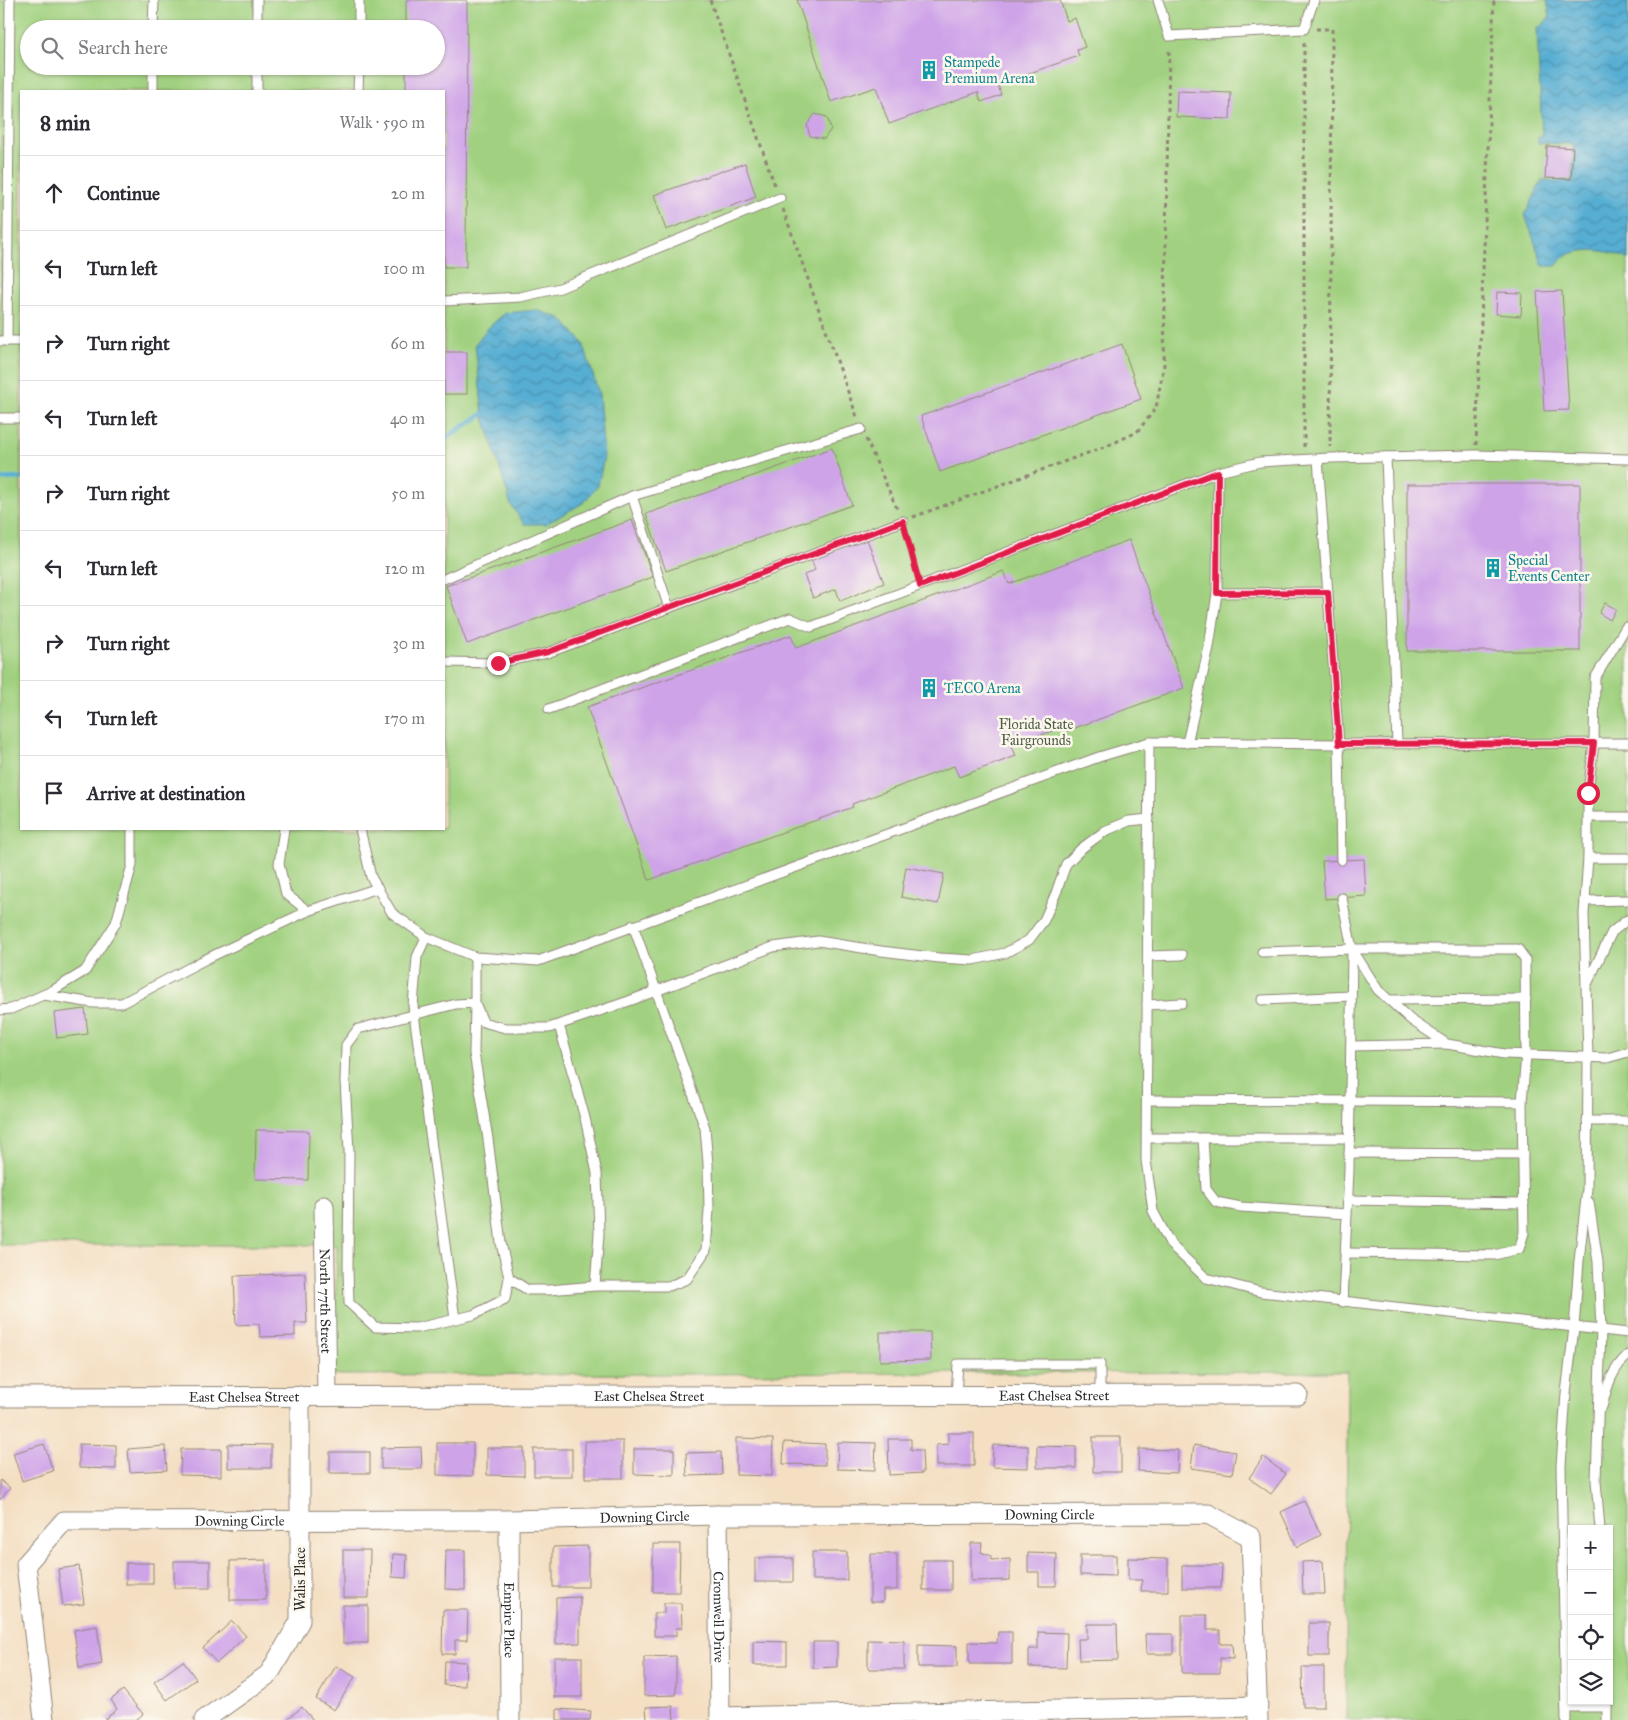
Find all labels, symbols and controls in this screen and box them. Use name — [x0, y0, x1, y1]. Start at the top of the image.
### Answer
search box — [20, 20, 445, 75]
icon: search — [38, 34, 66, 62]
text: Search here — [78, 36, 168, 59]
place label: Stampede Premium Arena — [944, 54, 1035, 87]
building icon: Stampede Premium Arena — [918, 59, 940, 81]
text: 8 min — [40, 110, 90, 136]
text: Walk · 590 m — [339, 113, 425, 132]
icon: ahead — [40, 179, 68, 207]
text: Continue — [87, 182, 160, 205]
text: 20 m — [391, 184, 425, 203]
icon: left — [40, 254, 68, 282]
text: Turn left — [87, 257, 157, 280]
text: 100 m — [383, 259, 425, 278]
icon: right — [40, 329, 68, 357]
text: Turn right — [87, 332, 170, 355]
text: 60 m — [391, 334, 425, 353]
icon: left — [40, 404, 68, 432]
text: Turn left — [87, 407, 157, 430]
text: 40 m — [390, 409, 425, 428]
icon: right — [40, 479, 68, 507]
text: Turn right — [87, 482, 170, 505]
text: 50 m — [391, 484, 425, 503]
place label: Special Events Center — [1508, 552, 1590, 585]
icon: left — [40, 554, 68, 582]
text: Turn left — [87, 557, 157, 580]
building icon: Special Events Center — [1482, 557, 1504, 579]
text: 120 m — [385, 559, 425, 578]
icon: right — [40, 629, 68, 657]
text: Turn right — [87, 632, 170, 655]
text: 30 m — [392, 634, 425, 653]
route end — [487, 652, 510, 675]
building icon: TECO Arena — [918, 677, 940, 699]
place label: TECO Arena — [944, 680, 1021, 697]
icon: left — [40, 704, 68, 732]
text: Turn left — [87, 707, 157, 730]
text: 170 m — [384, 709, 425, 728]
park label: Florida State Fairgrounds — [999, 716, 1074, 749]
icon: arrive — [40, 779, 68, 807]
text: Arrive at destination — [87, 782, 245, 805]
route start — [1577, 782, 1600, 805]
street label: North 77th Street — [316, 1248, 335, 1354]
street label: East Chelsea Street — [594, 1387, 704, 1405]
street label: East Chelsea Street — [999, 1387, 1109, 1404]
street label: East Chelsea Street — [189, 1388, 299, 1405]
street label: Downing Circle — [1005, 1506, 1095, 1523]
street label: Downing Circle — [599, 1507, 690, 1526]
street label: Downing Circle — [195, 1512, 285, 1529]
map controls — [1568, 1525, 1613, 1705]
button: + — [1568, 1525, 1613, 1570]
street label: Walis Place — [292, 1547, 309, 1611]
button: − — [1568, 1570, 1613, 1615]
street label: Cromwell Drive — [710, 1571, 728, 1663]
street label: Empire Place — [501, 1582, 518, 1658]
button: locate — [1568, 1615, 1613, 1660]
button: layers — [1568, 1660, 1613, 1705]

